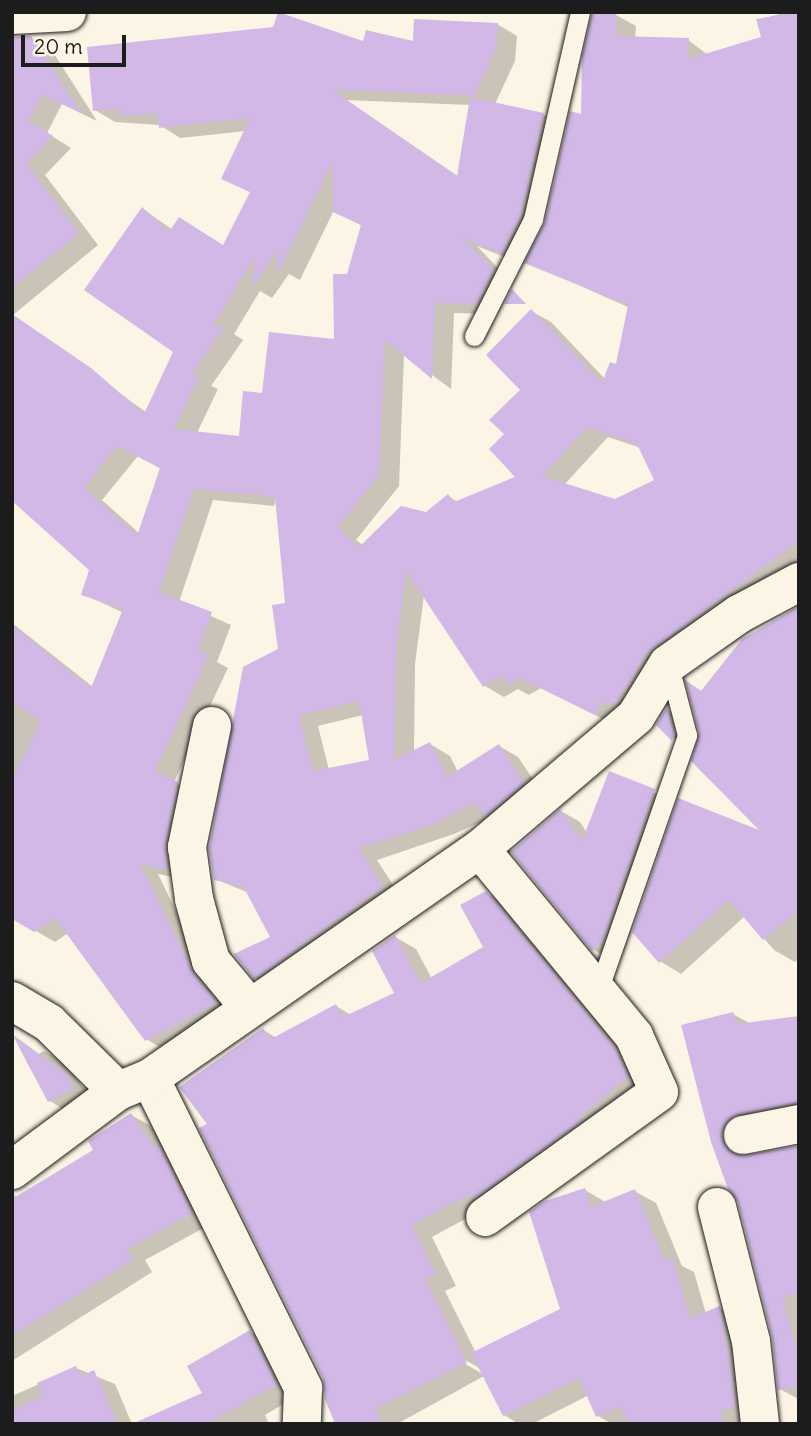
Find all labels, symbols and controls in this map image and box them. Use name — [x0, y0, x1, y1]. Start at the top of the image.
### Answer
scale bar — [24, 21, 130, 65]
text: 20 m — [34, 33, 83, 60]

